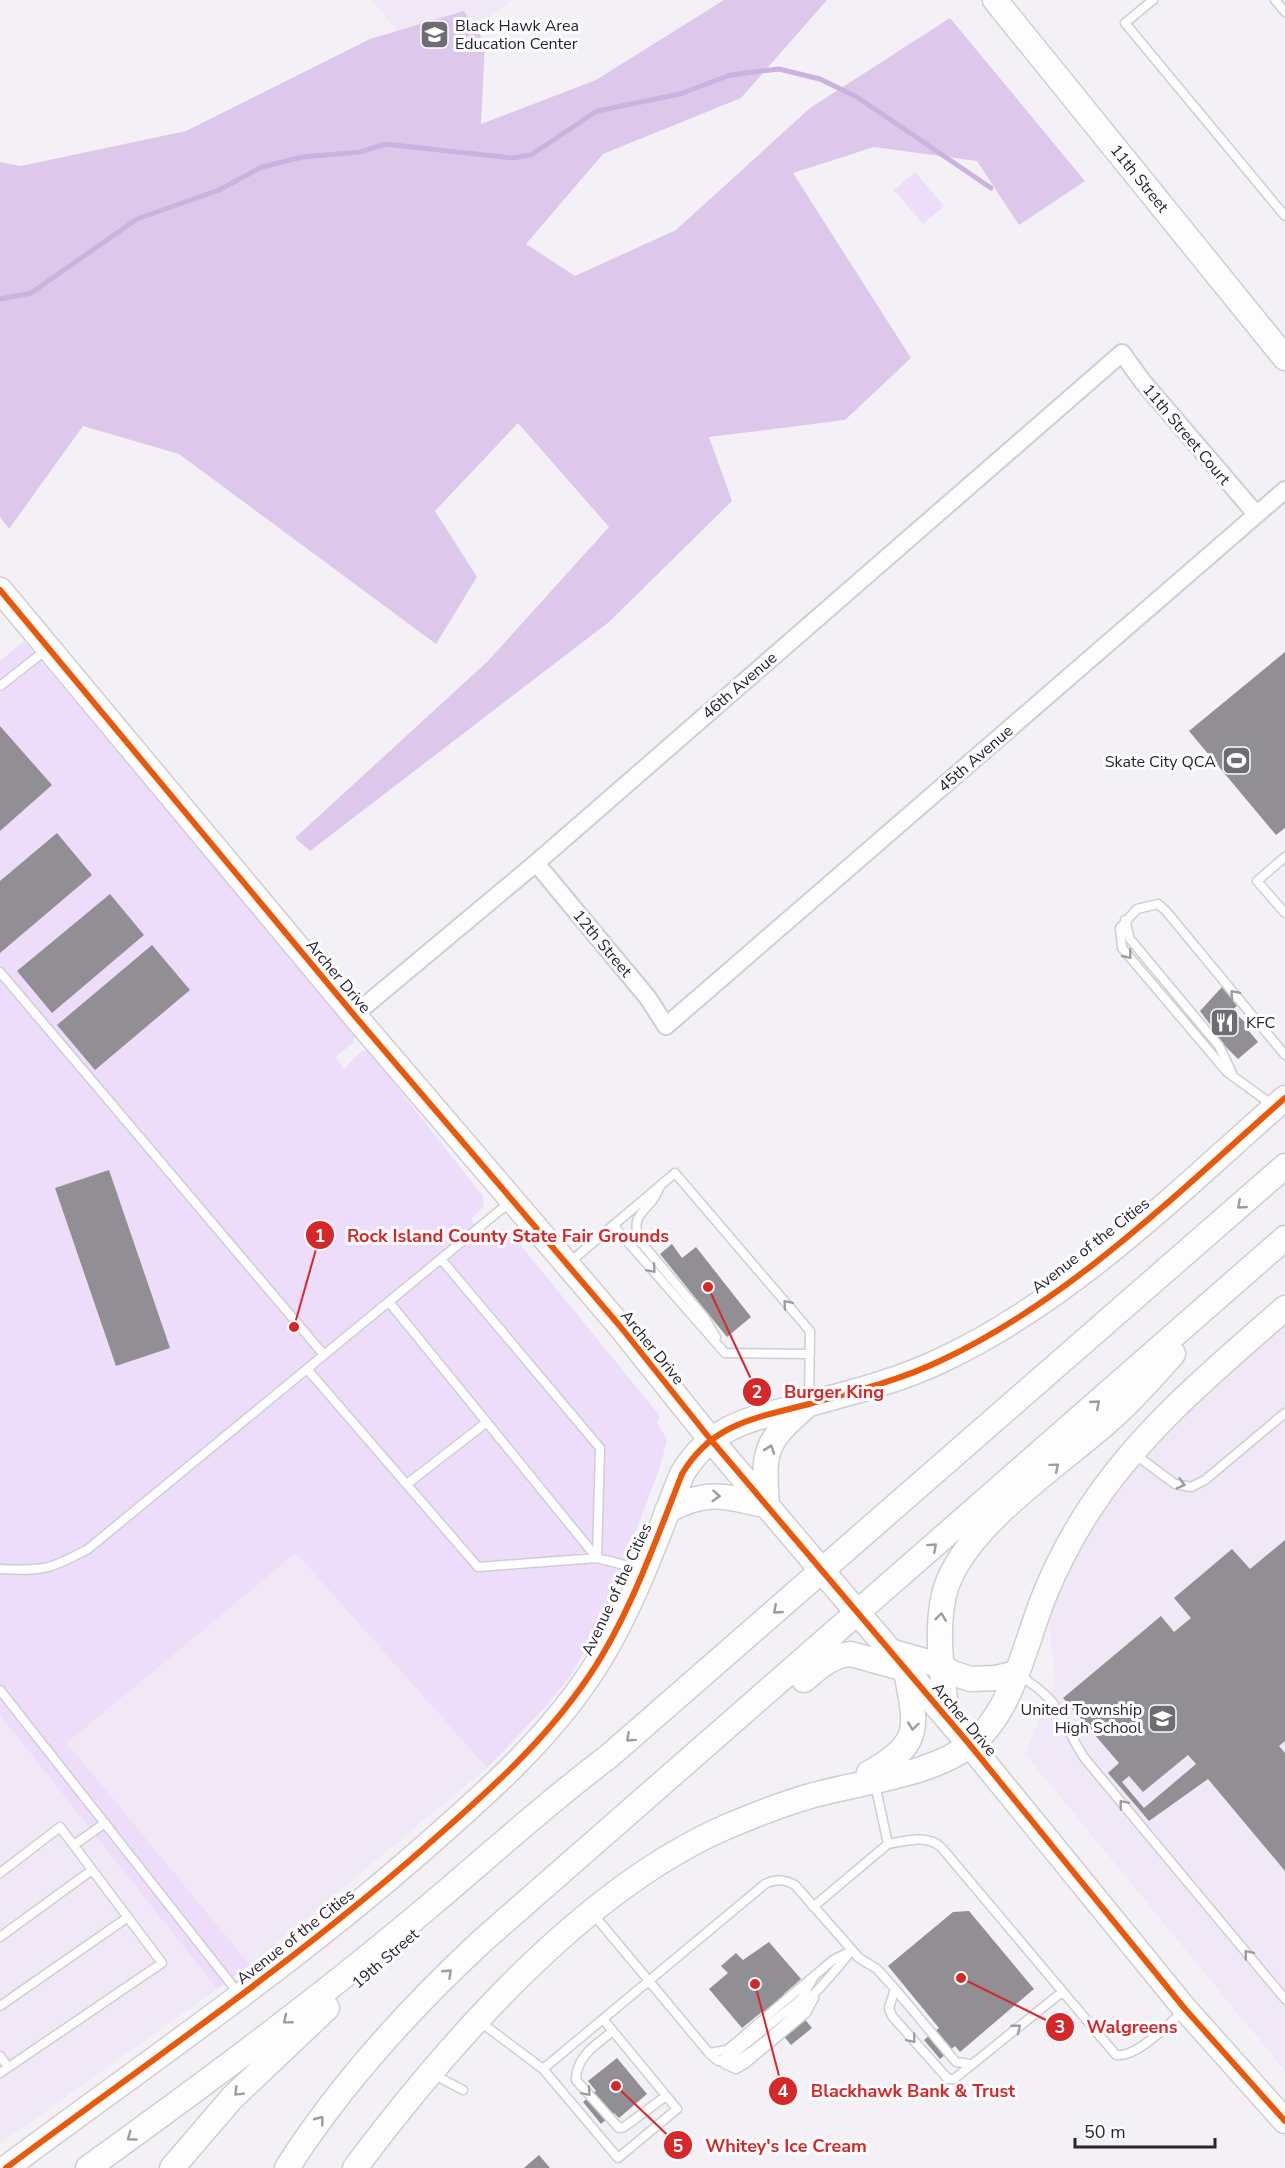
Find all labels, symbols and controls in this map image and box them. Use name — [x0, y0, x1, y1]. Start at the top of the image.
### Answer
place label: Black Hawk Area Education Center — [455, 15, 579, 55]
school or university icon: Black Hawk Area Education Center — [418, 18, 450, 50]
street label: 11th Street — [1105, 140, 1174, 218]
street label: 11th Street Court — [1137, 379, 1235, 490]
street label: 46th Avenue — [698, 647, 782, 724]
street label: 45th Avenue — [934, 720, 1018, 797]
sports icon: Skate City QCA — [1221, 745, 1253, 777]
place label: Skate City QCA — [1105, 751, 1216, 773]
street label: 12th Street — [568, 905, 637, 982]
street label: Archer Drive — [301, 935, 376, 1018]
one-way arrow — [1121, 948, 1132, 959]
one-way arrow — [1231, 989, 1242, 1000]
restaurant icon: KFC — [1209, 1006, 1241, 1038]
place label: KFC — [1246, 1012, 1276, 1034]
street label: Avenue of the Cities — [1027, 1193, 1154, 1299]
one-way arrow — [1237, 1198, 1248, 1209]
callout: Rock Island County State Fair Grounds — [305, 1217, 681, 1253]
text: 1 — [315, 1224, 325, 1248]
text: Rock Island County State Fair Grounds — [347, 1224, 669, 1248]
one-way arrow — [645, 1262, 656, 1273]
one-way arrow — [783, 1301, 794, 1311]
street label: Archer Drive — [615, 1306, 689, 1390]
callout: Burger King — [742, 1374, 896, 1410]
text: 2 — [752, 1380, 762, 1404]
text: Burger King — [784, 1380, 884, 1404]
one-way arrow — [1089, 1401, 1100, 1412]
one-way arrow — [763, 1444, 775, 1454]
one-way arrow — [1048, 1463, 1059, 1474]
one-way arrow — [1175, 1477, 1186, 1489]
one-way arrow — [711, 1490, 720, 1503]
street label: Avenue of the Cities — [576, 1519, 657, 1659]
one-way arrow — [927, 1543, 937, 1554]
one-way arrow — [774, 1603, 784, 1614]
one-way arrow — [934, 1613, 947, 1622]
street label: Archer Drive — [927, 1678, 1002, 1761]
place label: United Township High School — [1021, 1699, 1142, 1739]
school or university icon: United Township High School — [1147, 1702, 1179, 1734]
one-way arrow — [907, 1721, 919, 1731]
one-way arrow — [627, 1731, 637, 1742]
one-way arrow — [1119, 1800, 1130, 1811]
street label: Avenue of the Cities — [232, 1884, 359, 1990]
street label: 19th Street — [348, 1923, 424, 1994]
one-way arrow — [1244, 1950, 1255, 1961]
one-way arrow — [441, 1969, 451, 1980]
callout: Walgreens — [1045, 2009, 1190, 2045]
one-way arrow — [283, 2013, 294, 2024]
text: 3 — [1055, 2015, 1065, 2039]
text: Walgreens — [1086, 2015, 1178, 2039]
one-way arrow — [1010, 2024, 1021, 2035]
one-way arrow — [905, 2032, 916, 2043]
callout: Blackhawk Bank & Trust — [768, 2073, 1027, 2109]
text: 4 — [778, 2079, 789, 2103]
text: Blackhawk Bank & Trust — [811, 2079, 1015, 2103]
one-way arrow — [234, 2085, 244, 2096]
one-way arrow — [579, 2085, 590, 2096]
scale bar — [1075, 2111, 1214, 2149]
one-way arrow — [313, 2115, 324, 2126]
text: 50 m — [1084, 2120, 1126, 2144]
callout: Whitey's Ice Cream — [663, 2127, 879, 2163]
one-way arrow — [126, 2130, 137, 2141]
text: 5 — [673, 2134, 684, 2158]
text: Whitey's Ice Cream — [705, 2134, 867, 2158]

